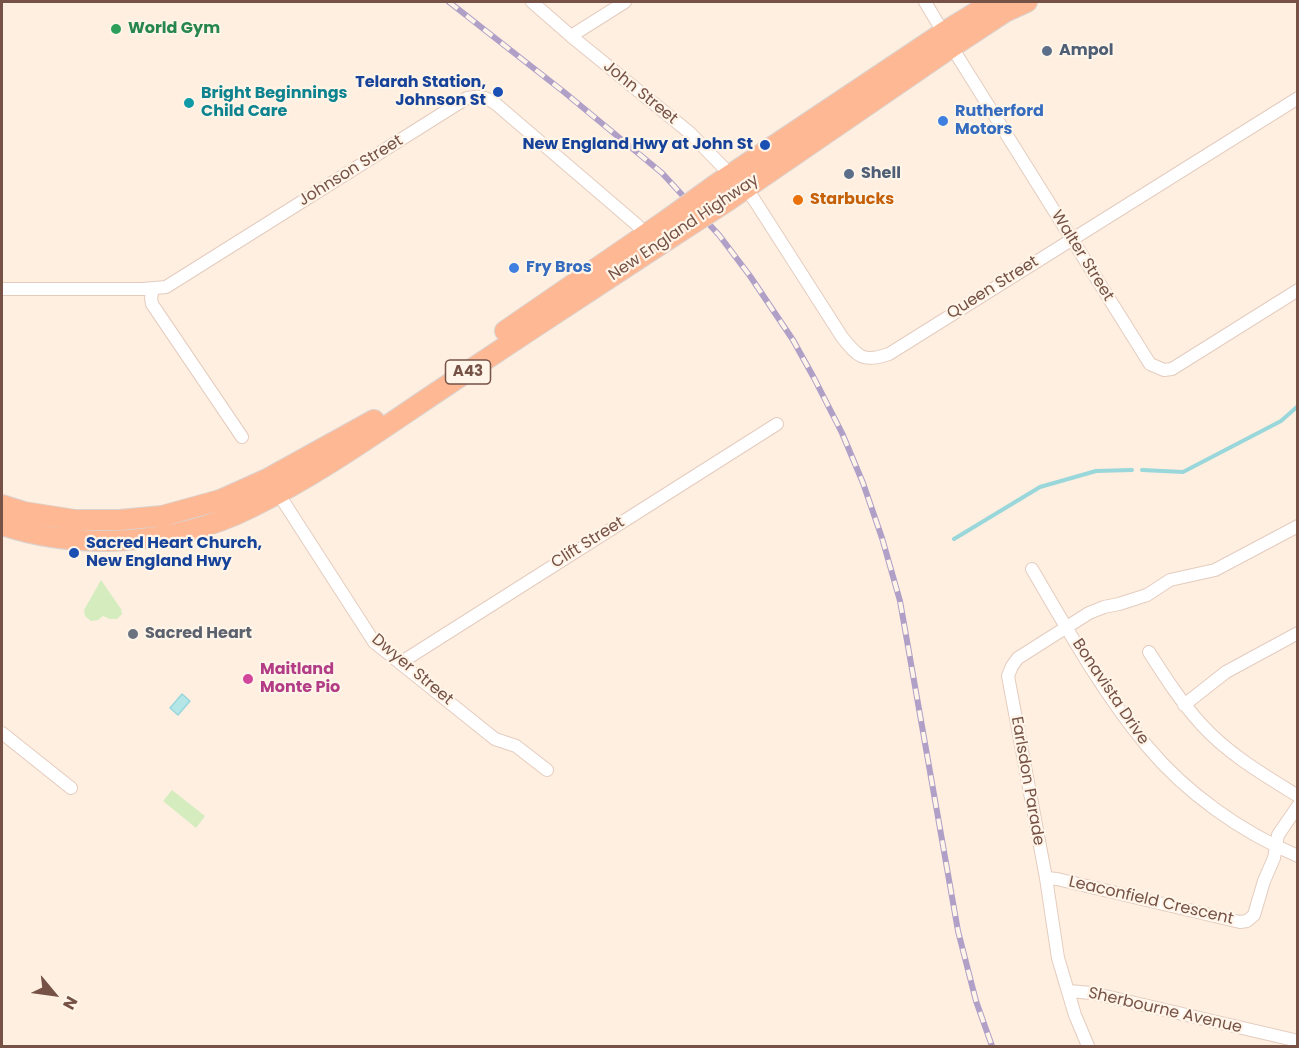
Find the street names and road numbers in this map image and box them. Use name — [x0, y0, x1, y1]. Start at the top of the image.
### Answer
street label: John Street — [599, 57, 681, 129]
street label: Johnson Street — [295, 131, 407, 211]
street label: New England Highway — [605, 171, 763, 285]
street label: Walter Street — [1047, 207, 1117, 305]
street label: Queen Street — [944, 252, 1042, 324]
road number: A43 — [446, 360, 490, 384]
street label: Clift Street — [548, 513, 628, 573]
street label: Dwyer Street — [367, 630, 457, 710]
street label: Bonavista Drive — [1068, 635, 1152, 749]
street label: Earlsdon Parade — [1006, 715, 1048, 847]
street label: Leaconfield Crescent — [1067, 873, 1235, 929]
street label: Sherbourne Avenue — [1086, 984, 1244, 1038]

